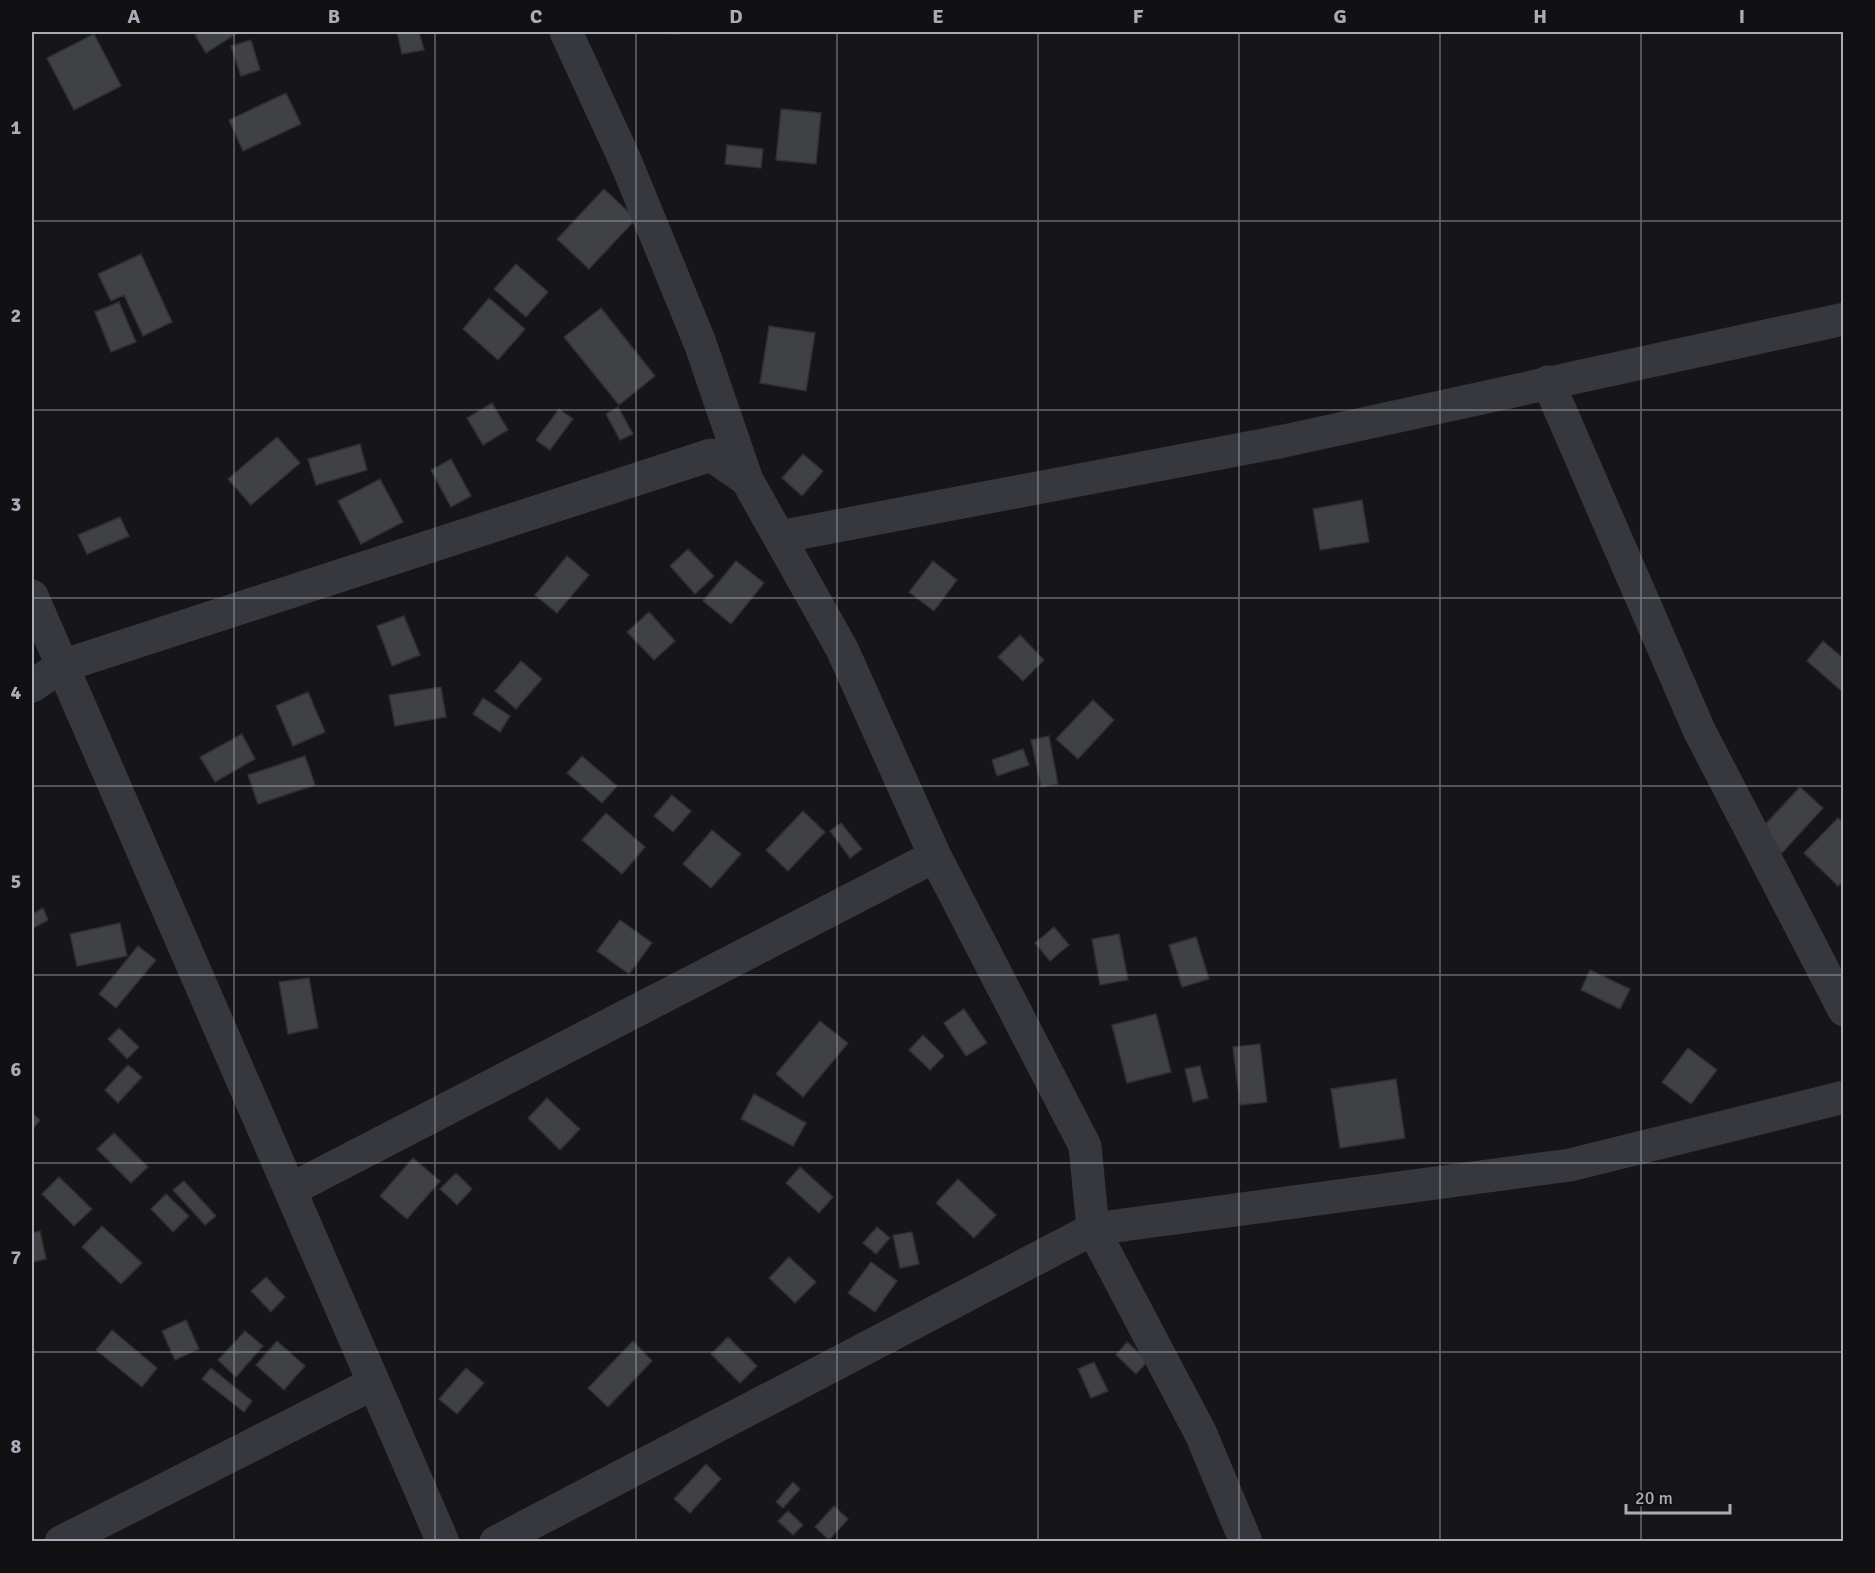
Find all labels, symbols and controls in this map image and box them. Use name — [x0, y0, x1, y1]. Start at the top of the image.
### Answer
text: A — [128, 4, 141, 29]
text: B — [328, 4, 340, 29]
text: C — [530, 4, 542, 29]
text: D — [729, 4, 743, 29]
text: E — [932, 4, 944, 29]
text: F — [1133, 4, 1144, 29]
text: G — [1333, 4, 1347, 29]
text: H — [1533, 4, 1547, 29]
text: I — [1739, 4, 1745, 29]
text: 1 — [11, 115, 22, 140]
text: 2 — [11, 303, 21, 328]
text: 3 — [11, 492, 21, 517]
text: 4 — [11, 680, 22, 705]
text: 5 — [11, 869, 21, 894]
text: 6 — [11, 1057, 22, 1082]
text: 7 — [11, 1245, 22, 1270]
text: 8 — [11, 1434, 22, 1459]
scale bar — [1626, 1477, 1730, 1515]
text: 20 m — [1635, 1487, 1673, 1509]

